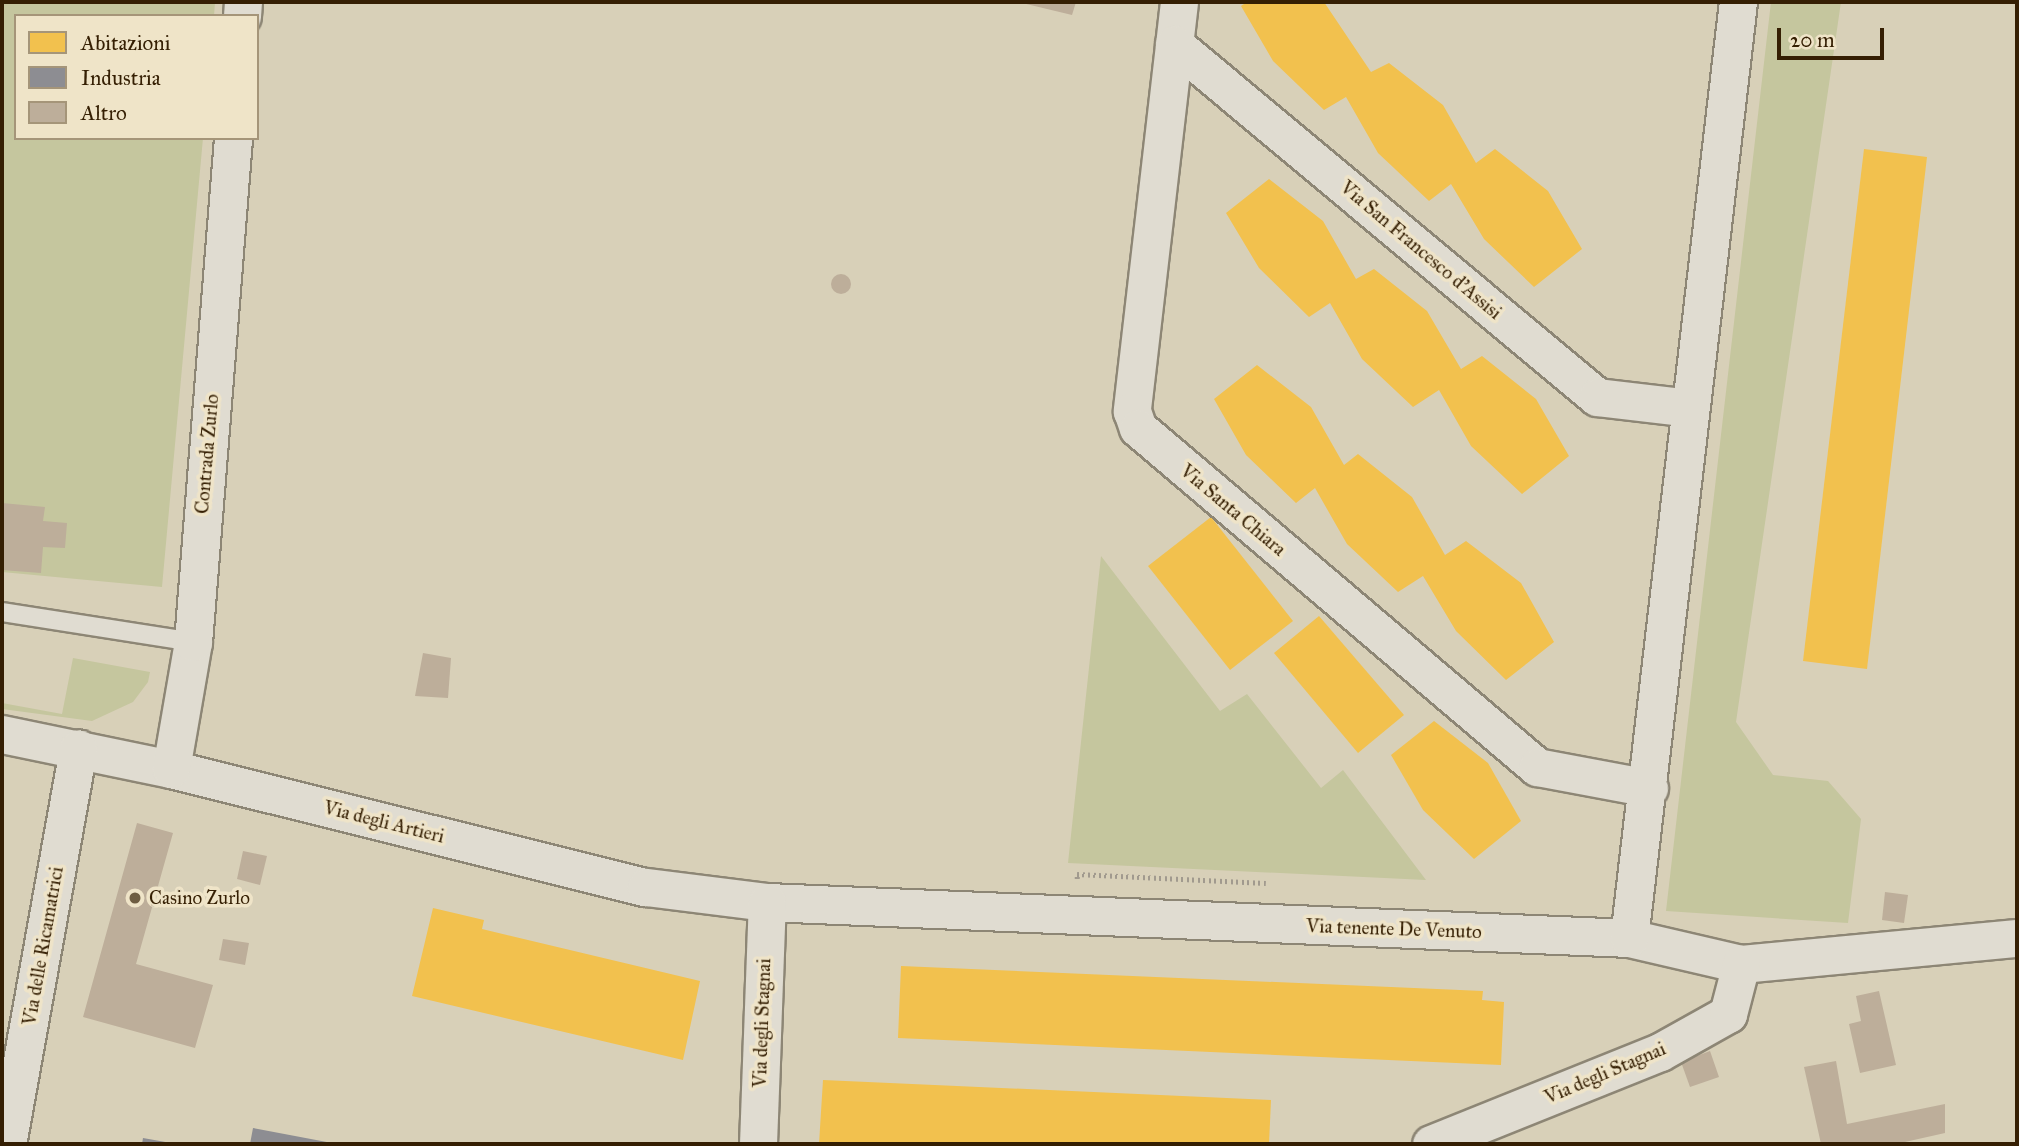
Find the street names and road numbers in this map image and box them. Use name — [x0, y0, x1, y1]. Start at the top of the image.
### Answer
street label: Via San Francesco d'Assisi — [1336, 176, 1506, 324]
street label: Contrada Zurlo — [190, 393, 224, 515]
street label: Via Santa Chiara — [1176, 459, 1290, 561]
street label: Via degli Artieri — [321, 796, 447, 848]
street label: Via delle Ricamatrici — [18, 865, 68, 1027]
street label: Via tenente De Venuto — [1306, 915, 1482, 943]
street label: Via degli Stagnai — [748, 958, 776, 1088]
street label: Via degli Stagnai — [1541, 1037, 1669, 1109]

